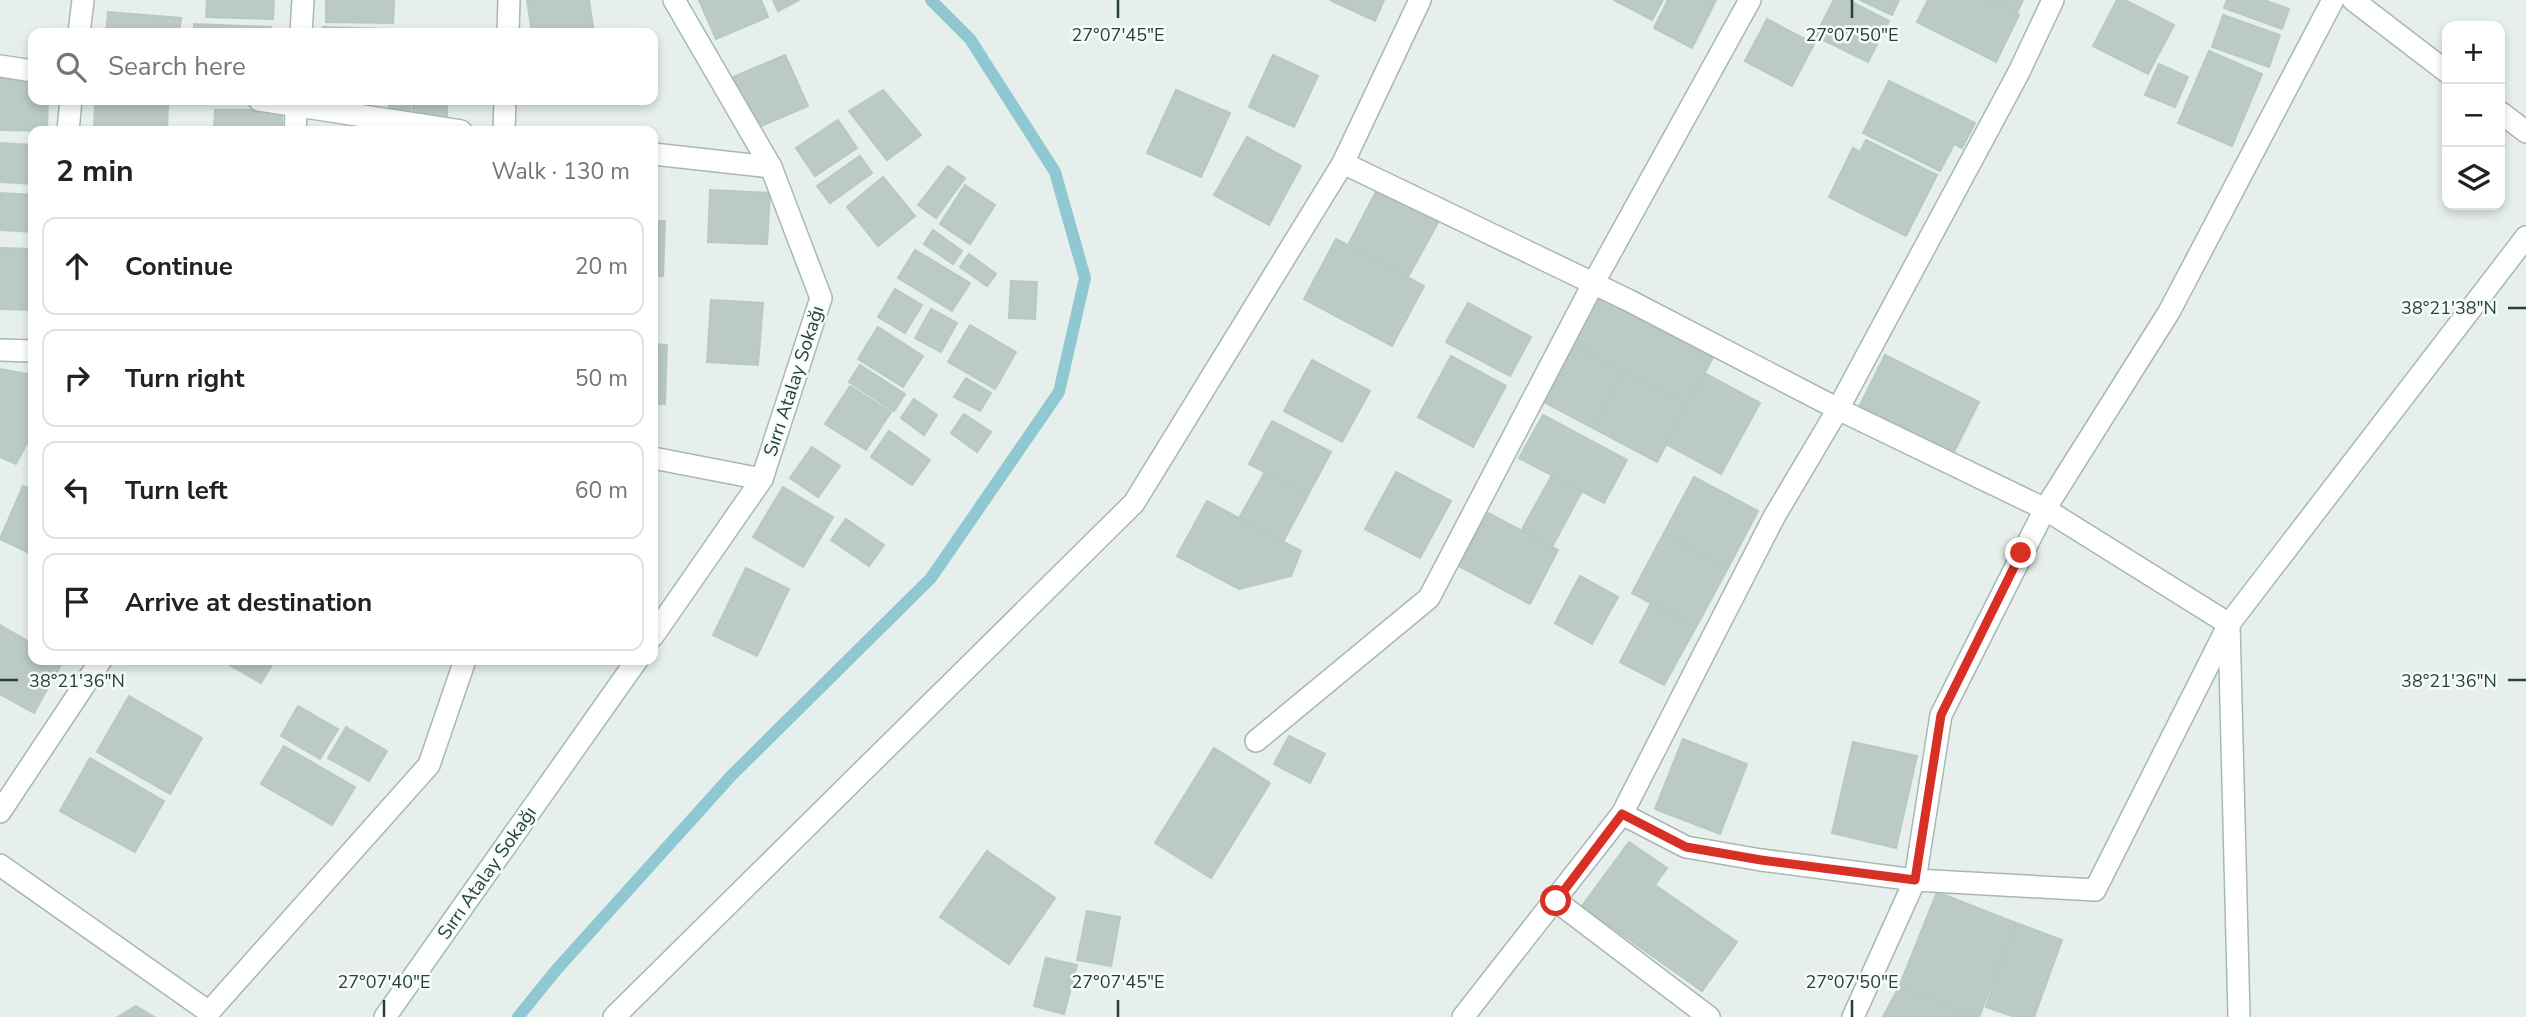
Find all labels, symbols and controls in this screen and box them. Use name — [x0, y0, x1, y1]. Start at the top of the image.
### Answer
map controls — [2442, 21, 2505, 210]
button: + — [2442, 21, 2505, 84]
text: 27°07'45"E — [1072, 23, 1165, 47]
text: 27°07'50"E — [1806, 23, 1899, 47]
search box — [28, 28, 658, 105]
icon: search — [52, 48, 90, 86]
text: Search here — [108, 49, 246, 84]
button: − — [2442, 84, 2505, 147]
button: layers — [2442, 147, 2505, 210]
text: 2 min — [56, 151, 134, 192]
text: Walk · 130 m — [491, 156, 630, 187]
icon: ahead — [58, 247, 96, 285]
text: Continue — [125, 249, 233, 284]
text: 20 m — [575, 251, 628, 282]
text: 38°21'38"N — [2401, 296, 2497, 320]
street label: Sırrı Atalay Sokağı — [757, 302, 831, 460]
icon: right — [58, 359, 96, 397]
text: Turn right — [125, 361, 244, 396]
text: 50 m — [575, 363, 628, 394]
icon: left — [58, 471, 96, 509]
text: Turn left — [125, 473, 228, 508]
text: 60 m — [575, 475, 628, 506]
route end — [2005, 537, 2036, 568]
icon: arrive — [58, 583, 96, 621]
text: Arrive at destination — [125, 585, 372, 620]
text: 38°21'36"N — [29, 669, 125, 693]
text: 38°21'36"N — [2401, 669, 2497, 693]
street label: Sırrı Atalay Sokağı — [431, 801, 543, 945]
route start — [1540, 885, 1571, 916]
text: 27°07'40"E — [338, 970, 431, 994]
text: 27°07'45"E — [1072, 970, 1165, 994]
text: 27°07'50"E — [1806, 970, 1899, 994]

